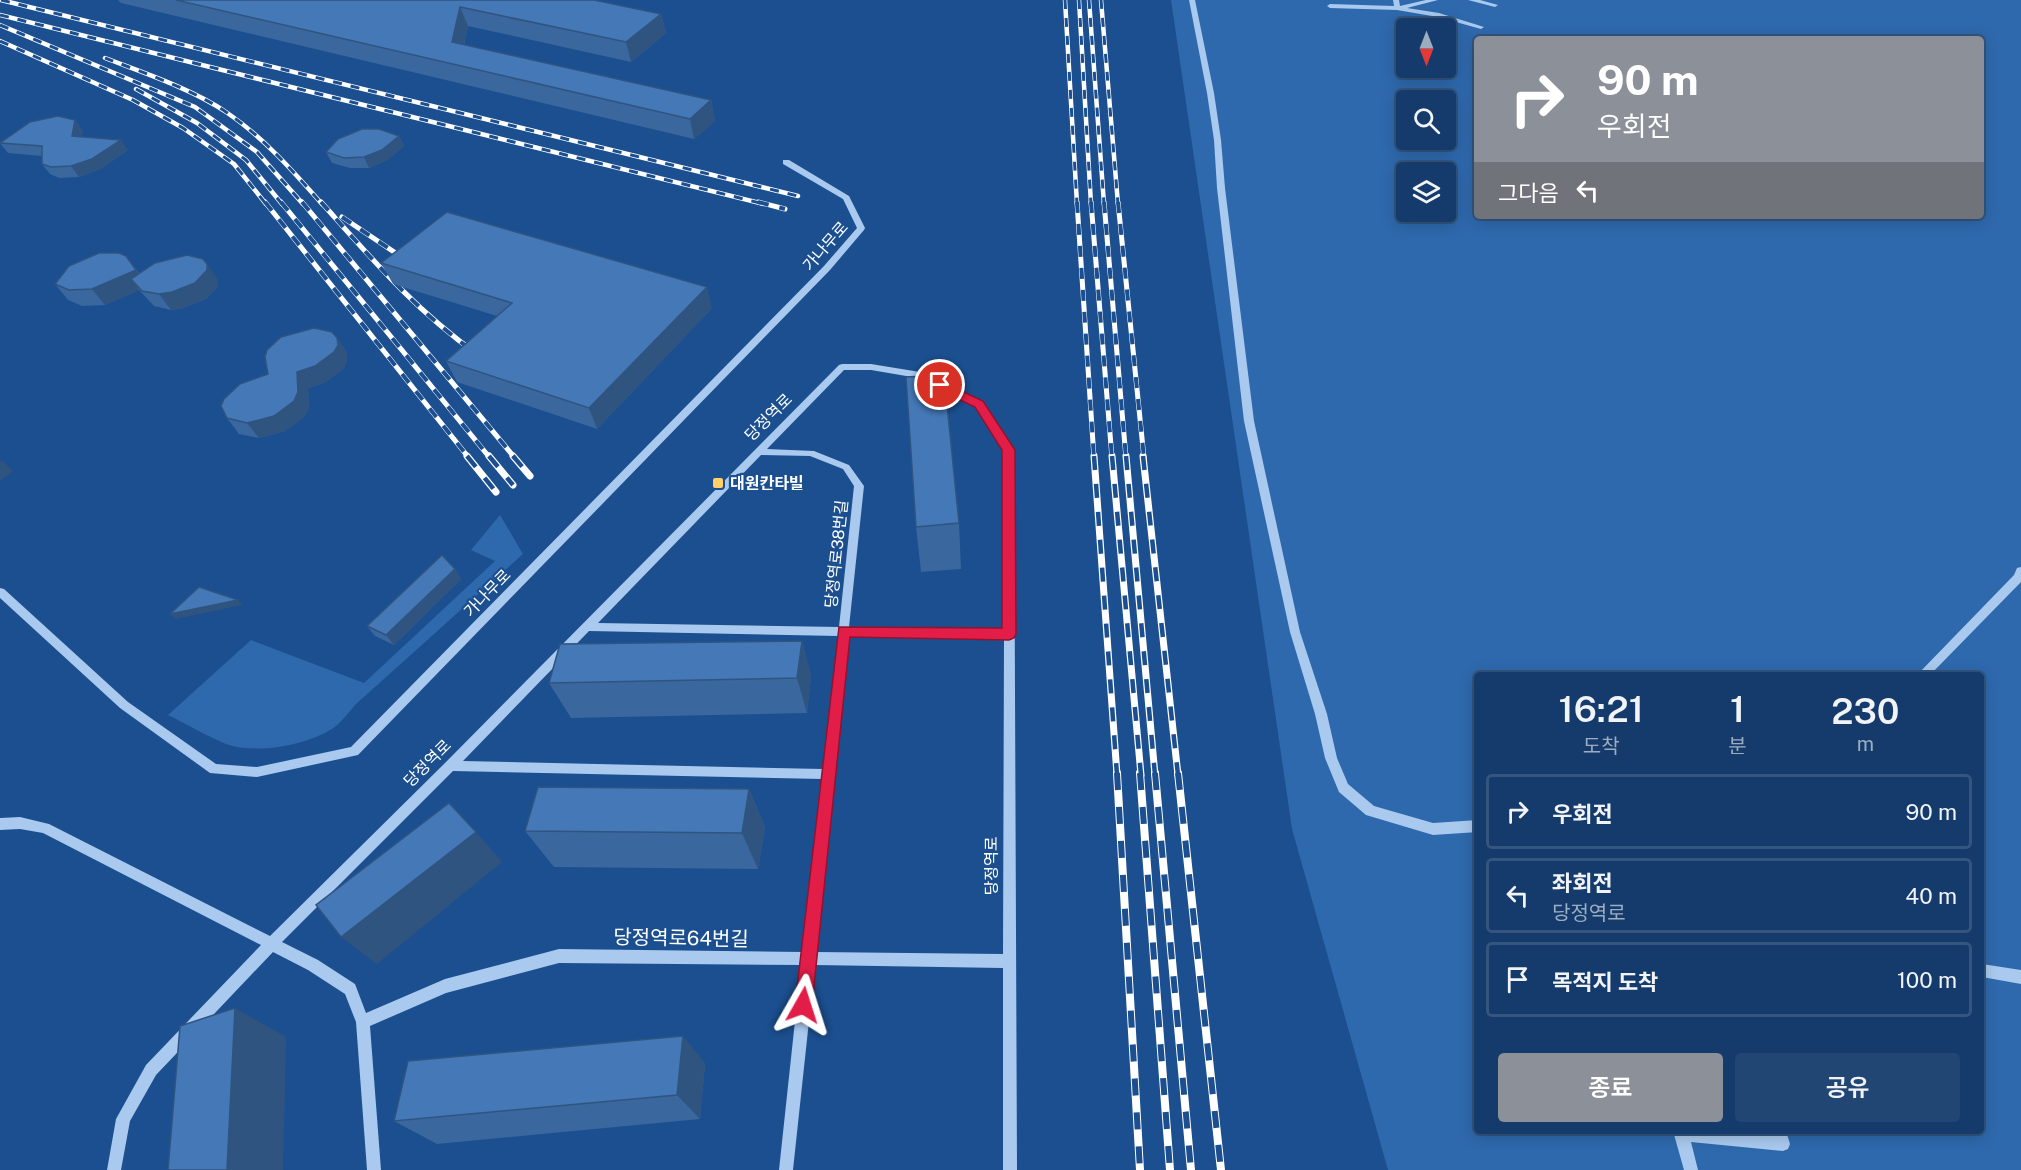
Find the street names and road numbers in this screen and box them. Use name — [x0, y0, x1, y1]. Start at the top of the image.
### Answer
street label: 가나무로 — [799, 218, 852, 275]
street label: 당정역로 — [741, 390, 796, 445]
street label: 당정역로38번길 — [821, 499, 852, 609]
street label: 가나무로 — [460, 565, 515, 621]
street label: 당정역로 — [400, 736, 455, 791]
street label: 당정역로 — [982, 836, 1001, 895]
street label: 당정역로64번길 — [613, 925, 749, 951]

